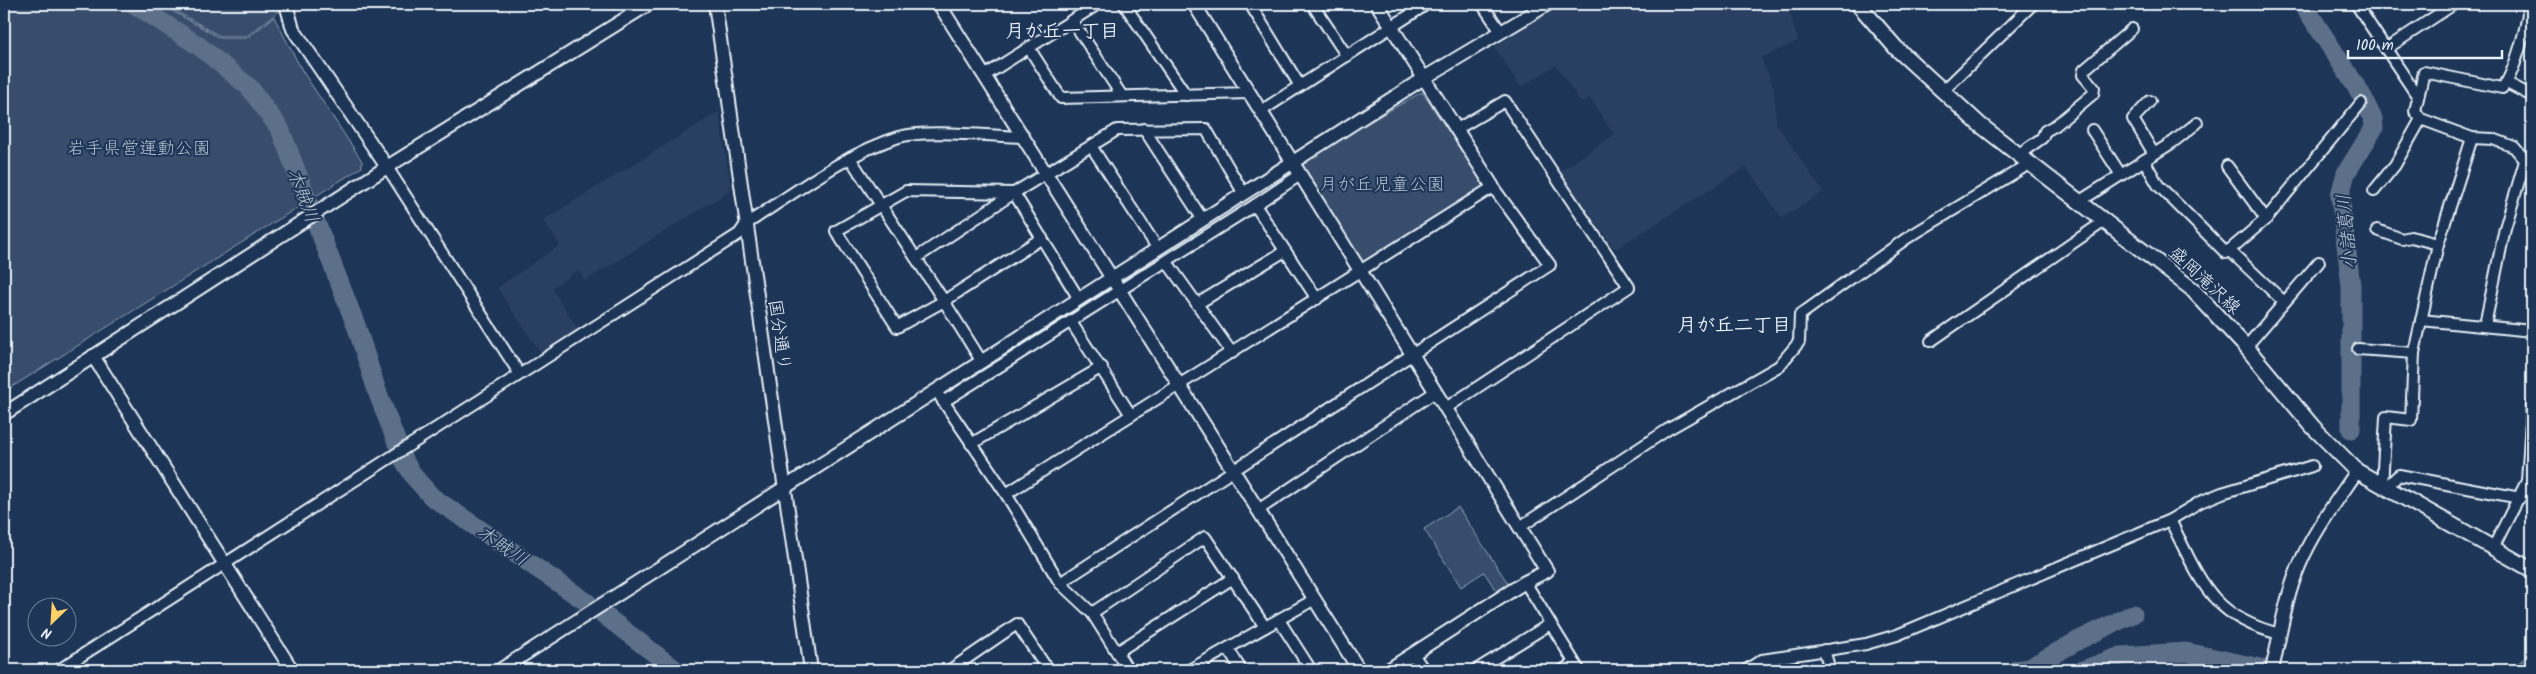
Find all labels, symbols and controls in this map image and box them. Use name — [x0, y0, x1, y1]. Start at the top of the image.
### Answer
district label: 月が丘一丁目 — [1005, 17, 1119, 47]
scale bar — [2348, 28, 2502, 60]
text: 100 m — [2356, 34, 2394, 58]
park label: 岩手県営運動公園 — [67, 135, 211, 164]
water label: 木賊川 — [278, 164, 326, 228]
park label: 月が丘児童公園 — [1319, 171, 1445, 200]
water label: 小諸葛川 — [2330, 193, 2366, 271]
street label: 盛岡滝沢線 — [2161, 240, 2247, 322]
street label: 国分通り — [759, 298, 798, 373]
district label: 月が丘二丁目 — [1677, 311, 1791, 341]
water label: 木賊川 — [470, 518, 534, 575]
north arrow — [28, 596, 78, 646]
text: N — [38, 621, 56, 645]

